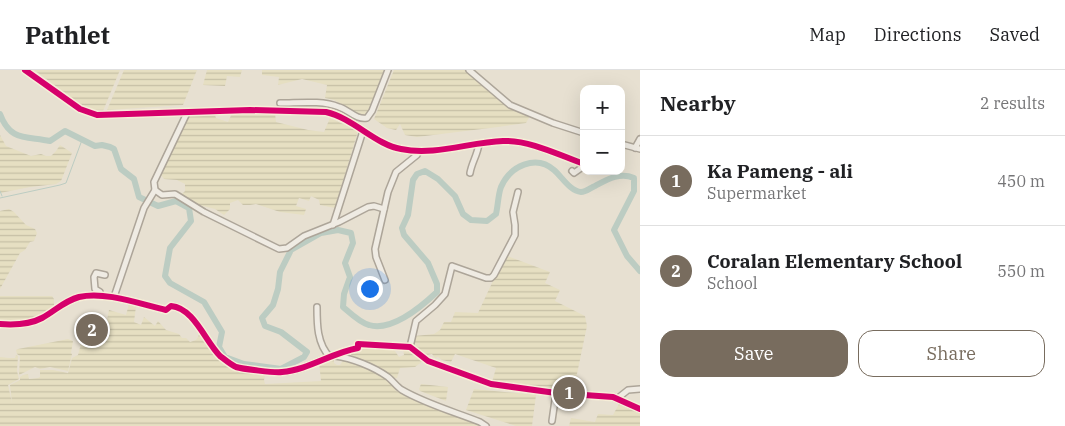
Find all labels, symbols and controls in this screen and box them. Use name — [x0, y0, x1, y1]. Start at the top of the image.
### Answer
text: Pathlet — [25, 19, 110, 51]
text: Map — [809, 23, 846, 46]
text: Directions — [874, 23, 962, 46]
text: Saved — [990, 23, 1040, 46]
map controls — [580, 85, 625, 175]
button: + — [580, 85, 625, 130]
text: Nearby — [660, 89, 736, 117]
text: 2 results — [980, 93, 1045, 113]
button: − — [580, 130, 625, 175]
text: Ka Pameng - ali — [707, 159, 853, 183]
text: 1 — [671, 171, 681, 191]
text: 450 m — [997, 171, 1045, 191]
text: Supermarket — [707, 183, 806, 203]
text: Coralan Elementary School — [707, 249, 962, 273]
text: 2 — [671, 261, 681, 281]
text: 550 m — [997, 261, 1045, 281]
text: School — [707, 273, 758, 293]
your location — [357, 276, 383, 302]
pin: 2 — [76, 311, 108, 349]
button: Save — [660, 330, 848, 377]
button: Share — [858, 330, 1045, 377]
pin: 1 — [553, 374, 585, 412]

